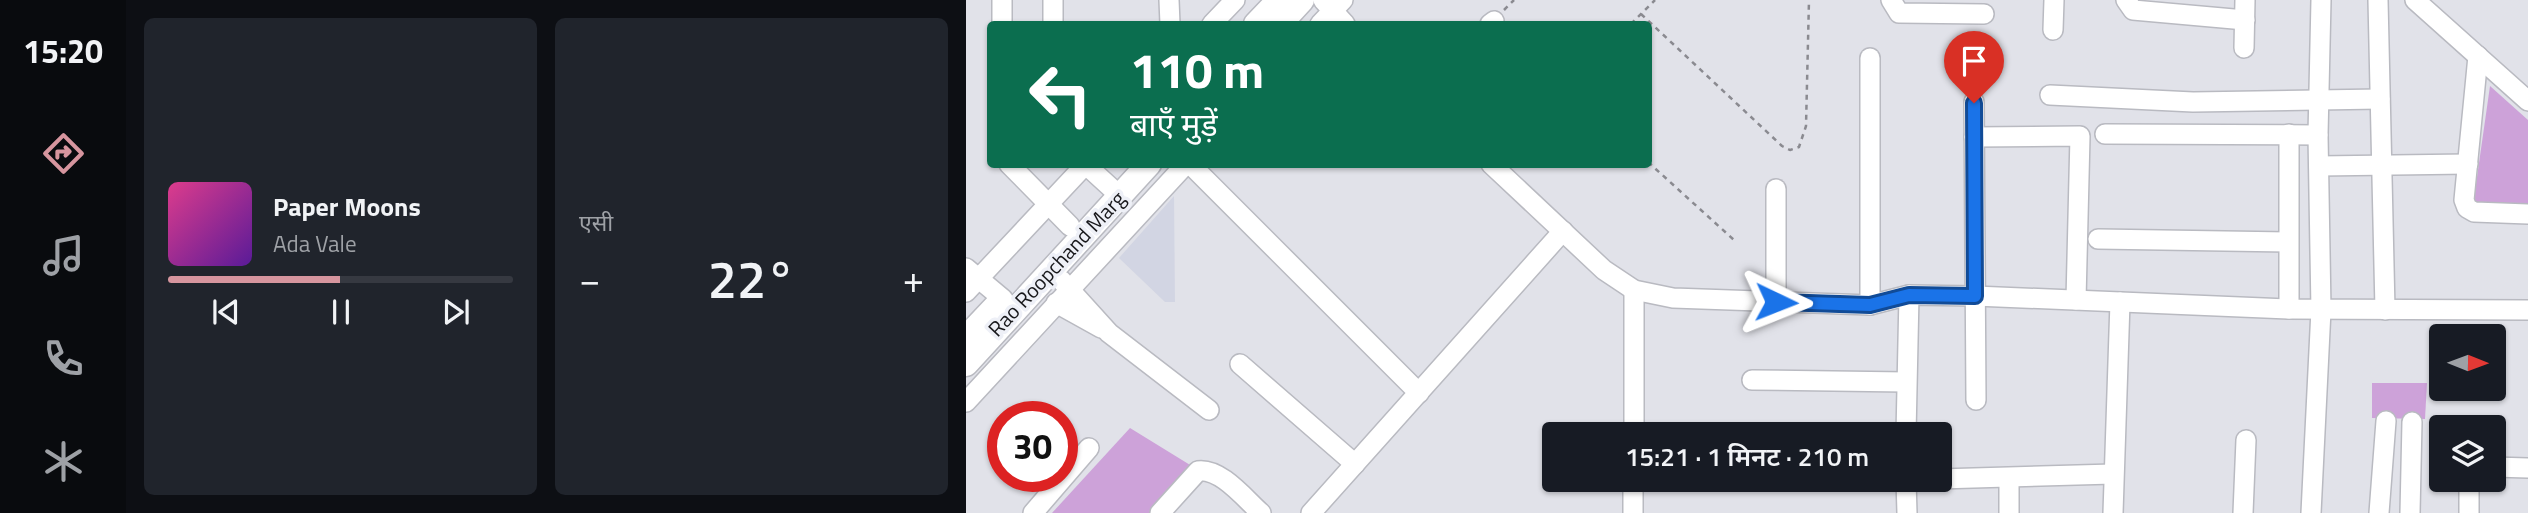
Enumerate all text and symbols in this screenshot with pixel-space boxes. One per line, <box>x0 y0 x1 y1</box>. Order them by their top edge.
text: 15:20 <box>23 27 103 75</box>
pin <box>1944 31 2004 103</box>
text: 110 m <box>1130 32 1264 107</box>
icon: arrive <box>1955 42 1993 80</box>
icon: left <box>1015 49 1106 140</box>
text: बाएँ मुड़ें <box>1130 100 1218 148</box>
icon: directions <box>39 129 88 178</box>
street label: Rao Roopchand Marg <box>980 183 1133 343</box>
text: Paper Moons <box>273 187 421 226</box>
text: एसी <box>579 205 613 240</box>
text: Ada Vale <box>273 226 357 261</box>
icon: music <box>39 231 88 280</box>
text: 22° <box>708 239 795 318</box>
text: − <box>579 250 600 308</box>
text: + <box>903 250 924 308</box>
position arrow <box>1739 265 1813 339</box>
icon: previous <box>207 293 245 331</box>
icon: pause <box>322 293 360 331</box>
icon: next <box>437 293 475 331</box>
north arrow <box>2429 324 2506 401</box>
map controls <box>2429 324 2506 492</box>
icon: phone <box>39 334 88 383</box>
speed limit sign: 30 <box>987 401 1078 492</box>
button: layers <box>2429 415 2506 492</box>
icon: climate <box>39 437 88 486</box>
text: 15:21 · 1 मिनट · 210 m <box>1625 437 1869 476</box>

